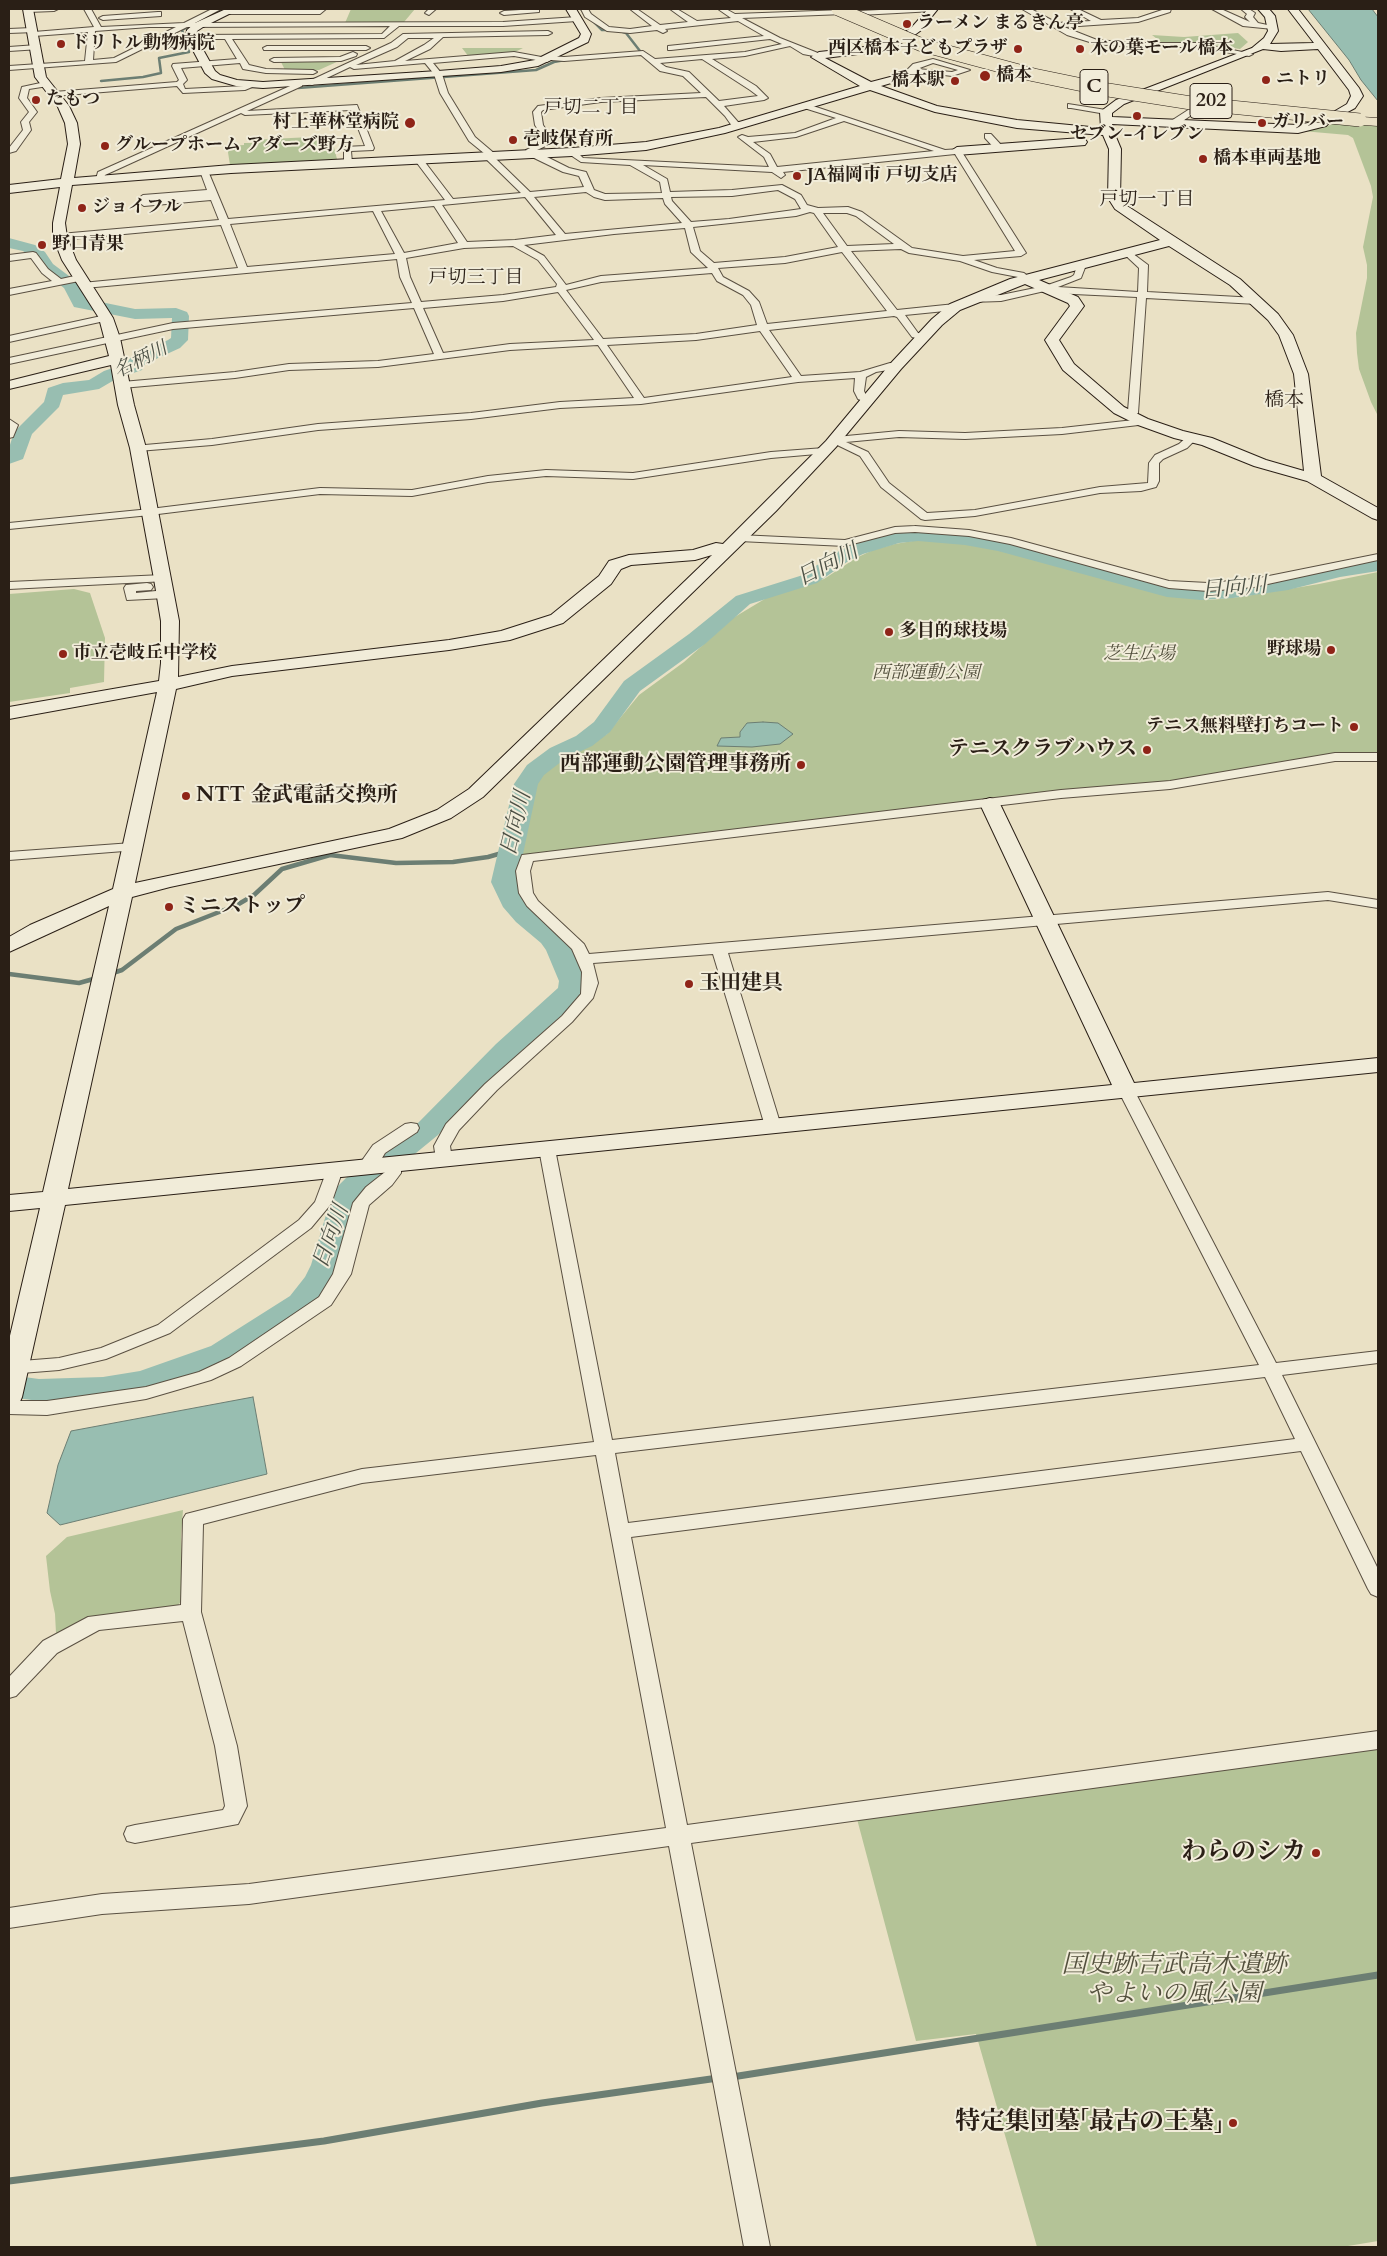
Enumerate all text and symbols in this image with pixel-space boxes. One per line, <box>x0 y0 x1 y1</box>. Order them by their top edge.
place label: ラーメン まるきん亭 <box>917 13 1084 35</box>
marker: ラーメン まるきん亭 <box>901 18 913 30</box>
place label: ドリトル動物病院 <box>71 33 215 55</box>
marker: ドリトル動物病院 <box>55 38 67 50</box>
place label: 西区橋本子どもプラザ <box>828 38 1008 60</box>
place label: 木の葉モール橋本 <box>1090 38 1233 60</box>
marker: 西区橋本子どもプラザ <box>1012 43 1024 55</box>
marker: 木の葉モール橋本 <box>1074 43 1086 55</box>
place label: 橋本 <box>996 65 1032 87</box>
marker: 橋本 <box>978 69 992 83</box>
place label: ニトリ <box>1276 69 1330 91</box>
place label: 橋本駅 <box>891 70 945 92</box>
road number: C <box>1080 70 1108 104</box>
marker: ニトリ <box>1260 74 1272 86</box>
marker: 橋本駅 <box>949 75 961 87</box>
road number: 202 <box>1190 84 1232 118</box>
place label: たもつ <box>46 89 100 111</box>
marker: たもつ <box>30 94 42 106</box>
district label: 戸切二丁目 <box>544 98 638 120</box>
marker: セブン-イレブン <box>1131 110 1143 122</box>
place label: 村上華林堂病院 <box>273 112 399 134</box>
place label: ガリバー <box>1272 112 1344 134</box>
marker: 村上華林堂病院 <box>403 116 417 130</box>
marker: ガリバー <box>1256 117 1268 129</box>
place label: セブン-イレブン <box>1070 124 1204 146</box>
place label: 壱岐保育所 <box>523 129 613 151</box>
marker: 壱岐保育所 <box>507 134 519 146</box>
place label: グループホーム アダーズ野方 <box>115 135 354 157</box>
marker: グループホーム アダーズ野方 <box>99 140 111 152</box>
place label: 橋本車両基地 <box>1213 148 1321 170</box>
marker: 橋本車両基地 <box>1197 153 1209 165</box>
place label: JA福岡市 戸切支店 <box>807 165 958 187</box>
marker: JA福岡市 戸切支店 <box>791 170 803 182</box>
district label: 戸切一丁目 <box>1100 190 1194 212</box>
place label: ジョイフル <box>92 197 182 219</box>
marker: ジョイフル <box>76 202 88 214</box>
place label: 野口青果 <box>52 234 124 256</box>
marker: 野口青果 <box>36 239 48 251</box>
district label: 戸切三丁目 <box>429 268 523 290</box>
water label: 名柄川 <box>110 338 172 384</box>
district label: 橋本 <box>1264 389 1304 413</box>
water label: 日向川 <box>793 539 863 593</box>
water label: 日向川 <box>1200 573 1268 605</box>
place label: 多目的球技場 <box>899 621 1007 643</box>
marker: 多目的球技場 <box>883 626 895 638</box>
place label: 野球場 <box>1267 639 1321 661</box>
place label: 市立壱岐丘中学校 <box>73 643 217 665</box>
park label: 芝生広場 <box>1103 644 1175 666</box>
marker: 野球場 <box>1325 644 1337 656</box>
marker: 市立壱岐丘中学校 <box>57 648 69 660</box>
park label: 西部運動公園 <box>872 663 980 685</box>
place label: テニス無料壁打ちコート <box>1146 716 1344 738</box>
marker: テニス無料壁打ちコート <box>1348 721 1360 733</box>
place label: テニスクラブハウス <box>948 737 1137 763</box>
marker: テニスクラブハウス <box>1141 744 1153 756</box>
place label: 西部運動公園管理事務所 <box>560 752 791 778</box>
marker: 西部運動公園管理事務所 <box>795 759 807 771</box>
place label: NTT 金武電話交換所 <box>196 783 398 809</box>
water label: 日向川 <box>496 789 538 859</box>
marker: NTT 金武電話交換所 <box>180 790 192 802</box>
place label: ミニストップ <box>179 894 305 920</box>
marker: ミニストップ <box>163 901 175 913</box>
place label: 玉田建具 <box>699 971 783 997</box>
marker: 玉田建具 <box>683 978 695 990</box>
water label: 日向川 <box>308 1201 356 1273</box>
place label: わらのシカ <box>1181 1838 1306 1868</box>
marker: わらのシカ <box>1310 1847 1322 1859</box>
park label: 国史跡吉武高木遺跡 やよいの風公園 <box>1062 1951 1286 2010</box>
place label: 特定集団墓「最古の王墓」 <box>955 2108 1223 2138</box>
marker: 特定集団墓「最古の王墓」 <box>1227 2117 1239 2129</box>

